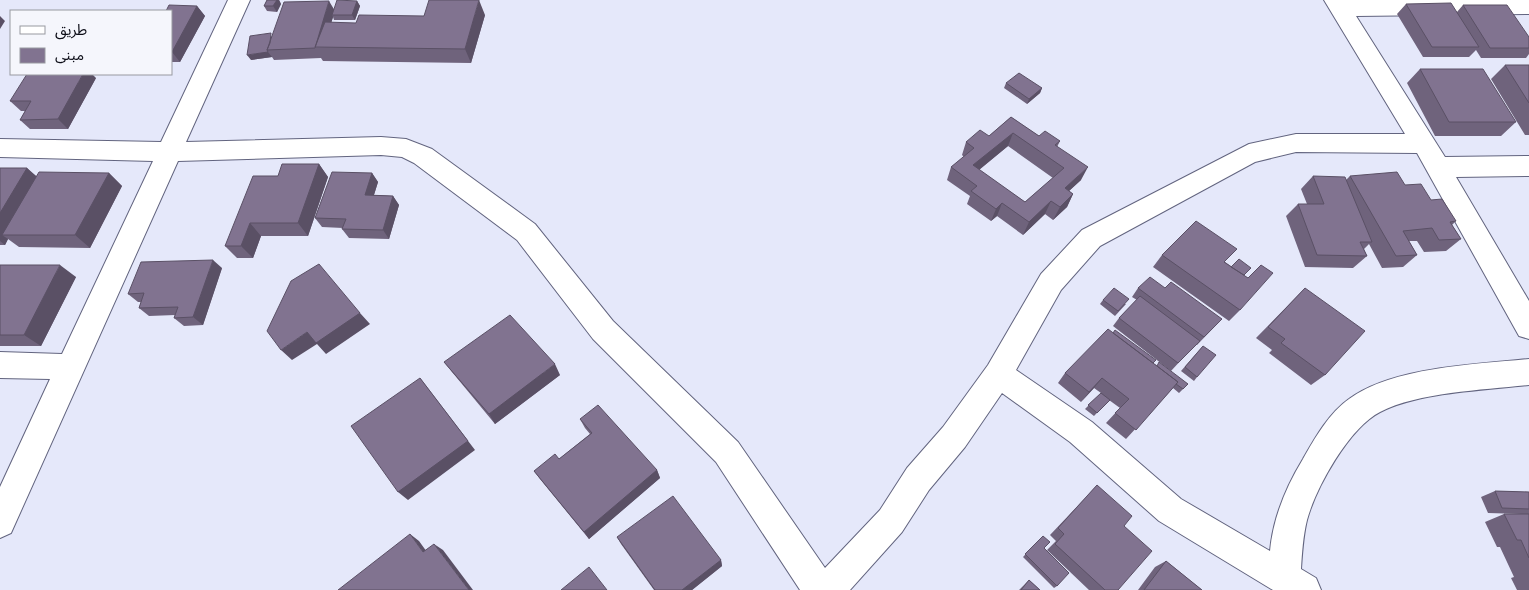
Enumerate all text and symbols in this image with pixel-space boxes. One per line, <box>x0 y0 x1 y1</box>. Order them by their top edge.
legend <box>10 10 172 75</box>
text: طريق <box>55 19 87 40</box>
text: مبنى <box>55 44 84 64</box>

